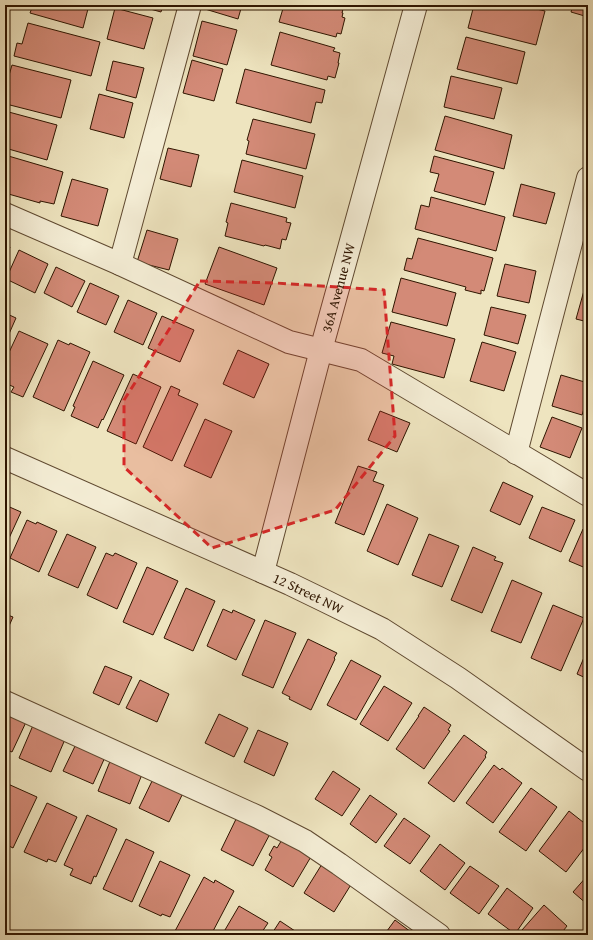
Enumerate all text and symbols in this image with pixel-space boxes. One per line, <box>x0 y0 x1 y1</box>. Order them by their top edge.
street label: 36A Avenue NW <box>316 241 360 335</box>
street label: 12 Street NW <box>270 568 347 619</box>

